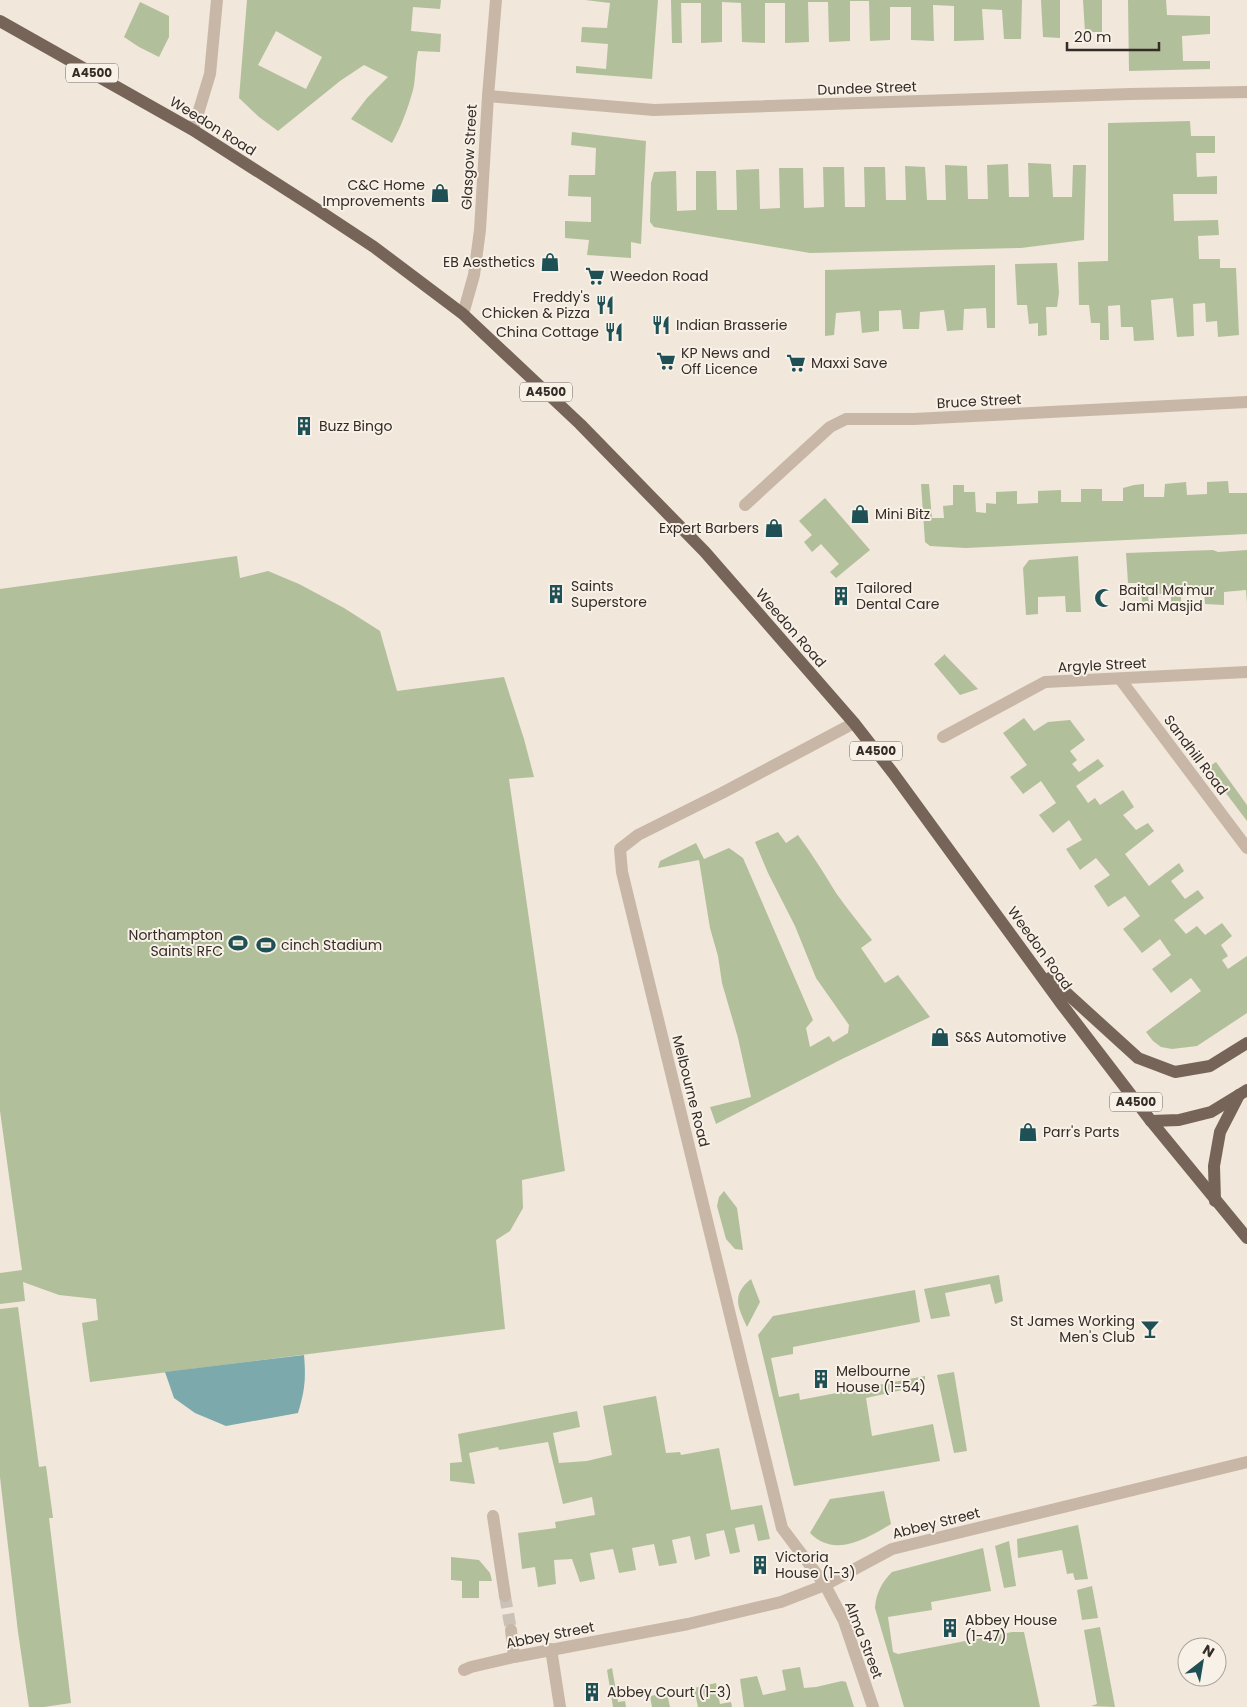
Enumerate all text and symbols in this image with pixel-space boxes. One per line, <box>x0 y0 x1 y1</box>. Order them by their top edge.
scale bar <box>1067 20 1160 52</box>
text: 20 m <box>1074 26 1112 47</box>
road number: A4500 <box>66 64 118 82</box>
street label: Dundee Street <box>817 76 917 100</box>
street label: Weedon Road <box>166 91 260 161</box>
street label: Glasgow Street <box>456 104 482 210</box>
place label: C&C Home Improvements <box>322 175 425 211</box>
shop icon: C&C Home Improvements <box>429 182 451 204</box>
shop icon: EB Aesthetics <box>539 251 561 273</box>
place label: EB Aesthetics <box>443 252 535 272</box>
supermarket icon: Weedon Road <box>584 265 606 287</box>
place label: Weedon Road <box>610 266 709 286</box>
place label: Freddy's Chicken & Pizza <box>482 287 590 323</box>
restaurant icon: Freddy's Chicken & Pizza <box>594 294 616 316</box>
restaurant icon: Indian Brasserie <box>650 314 672 336</box>
place label: Indian Brasserie <box>676 315 788 335</box>
restaurant icon: China Cottage <box>603 321 625 343</box>
place label: China Cottage <box>496 322 599 342</box>
place label: KP News and Off Licence <box>681 343 770 379</box>
supermarket icon: KP News and Off Licence <box>655 350 677 372</box>
supermarket icon: Maxxi Save <box>785 352 807 374</box>
place label: Maxxi Save <box>811 353 888 373</box>
road number: A4500 <box>520 382 572 402</box>
street label: Bruce Street <box>936 389 1022 413</box>
building icon: Buzz Bingo <box>293 415 315 437</box>
place label: Buzz Bingo <box>319 416 392 436</box>
shop icon: Mini Bitz <box>849 503 871 525</box>
place label: Mini Bitz <box>875 504 930 524</box>
shop icon: Expert Barbers <box>763 517 785 539</box>
place label: Expert Barbers <box>659 518 759 538</box>
place label: Saints Superstore <box>571 576 647 612</box>
place label: Tailored Dental Care <box>856 578 940 614</box>
place label: Baital Ma'mur Jami Masjid <box>1119 580 1215 616</box>
building icon: Saints Superstore <box>545 583 567 605</box>
street label: Weedon Road <box>751 584 831 672</box>
building icon: Tailored Dental Care <box>830 585 852 607</box>
mosque icon: Baital Ma'mur Jami Masjid <box>1093 587 1115 609</box>
street label: Argyle Street <box>1057 653 1147 677</box>
street label: Sandhill Road <box>1159 711 1233 799</box>
road number: A4500 <box>850 741 902 760</box>
street label: Weedon Road <box>1003 902 1077 994</box>
place label: Northampton Saints RFC <box>129 925 223 961</box>
sports icon: Northampton Saints RFC <box>227 932 249 954</box>
sports icon: cinch Stadium <box>255 934 277 956</box>
place label: cinch Stadium <box>281 935 382 955</box>
shop icon: S&S Automotive <box>929 1026 951 1048</box>
place label: S&S Automotive <box>955 1027 1067 1047</box>
street label: Melbourne Road <box>667 1033 715 1149</box>
road number: A4500 <box>1110 1092 1162 1112</box>
shop icon: Parr's Parts <box>1017 1121 1039 1143</box>
place label: Parr's Parts <box>1043 1122 1119 1142</box>
place label: St James Working Men's Club <box>1010 1311 1135 1347</box>
bar icon: St James Working Men's Club <box>1139 1318 1161 1340</box>
place label: Melbourne House (1-54) <box>836 1361 926 1397</box>
building icon: Melbourne House (1-54) <box>810 1368 832 1390</box>
street label: Abbey Street <box>890 1502 982 1544</box>
place label: Victoria House (1-3) <box>775 1547 856 1583</box>
building icon: Victoria House (1-3) <box>749 1554 771 1576</box>
street label: Alma Street <box>840 1598 888 1682</box>
place label: Abbey House (1-47) <box>965 1610 1058 1646</box>
street label: Abbey Street <box>504 1617 596 1653</box>
building icon: Abbey House (1-47) <box>939 1617 961 1639</box>
north arrow <box>1177 1637 1227 1687</box>
text: N <box>1199 1640 1218 1662</box>
building icon: Abbey Court (1-3) <box>581 1681 603 1703</box>
place label: Abbey Court (1-3) <box>607 1682 732 1702</box>

